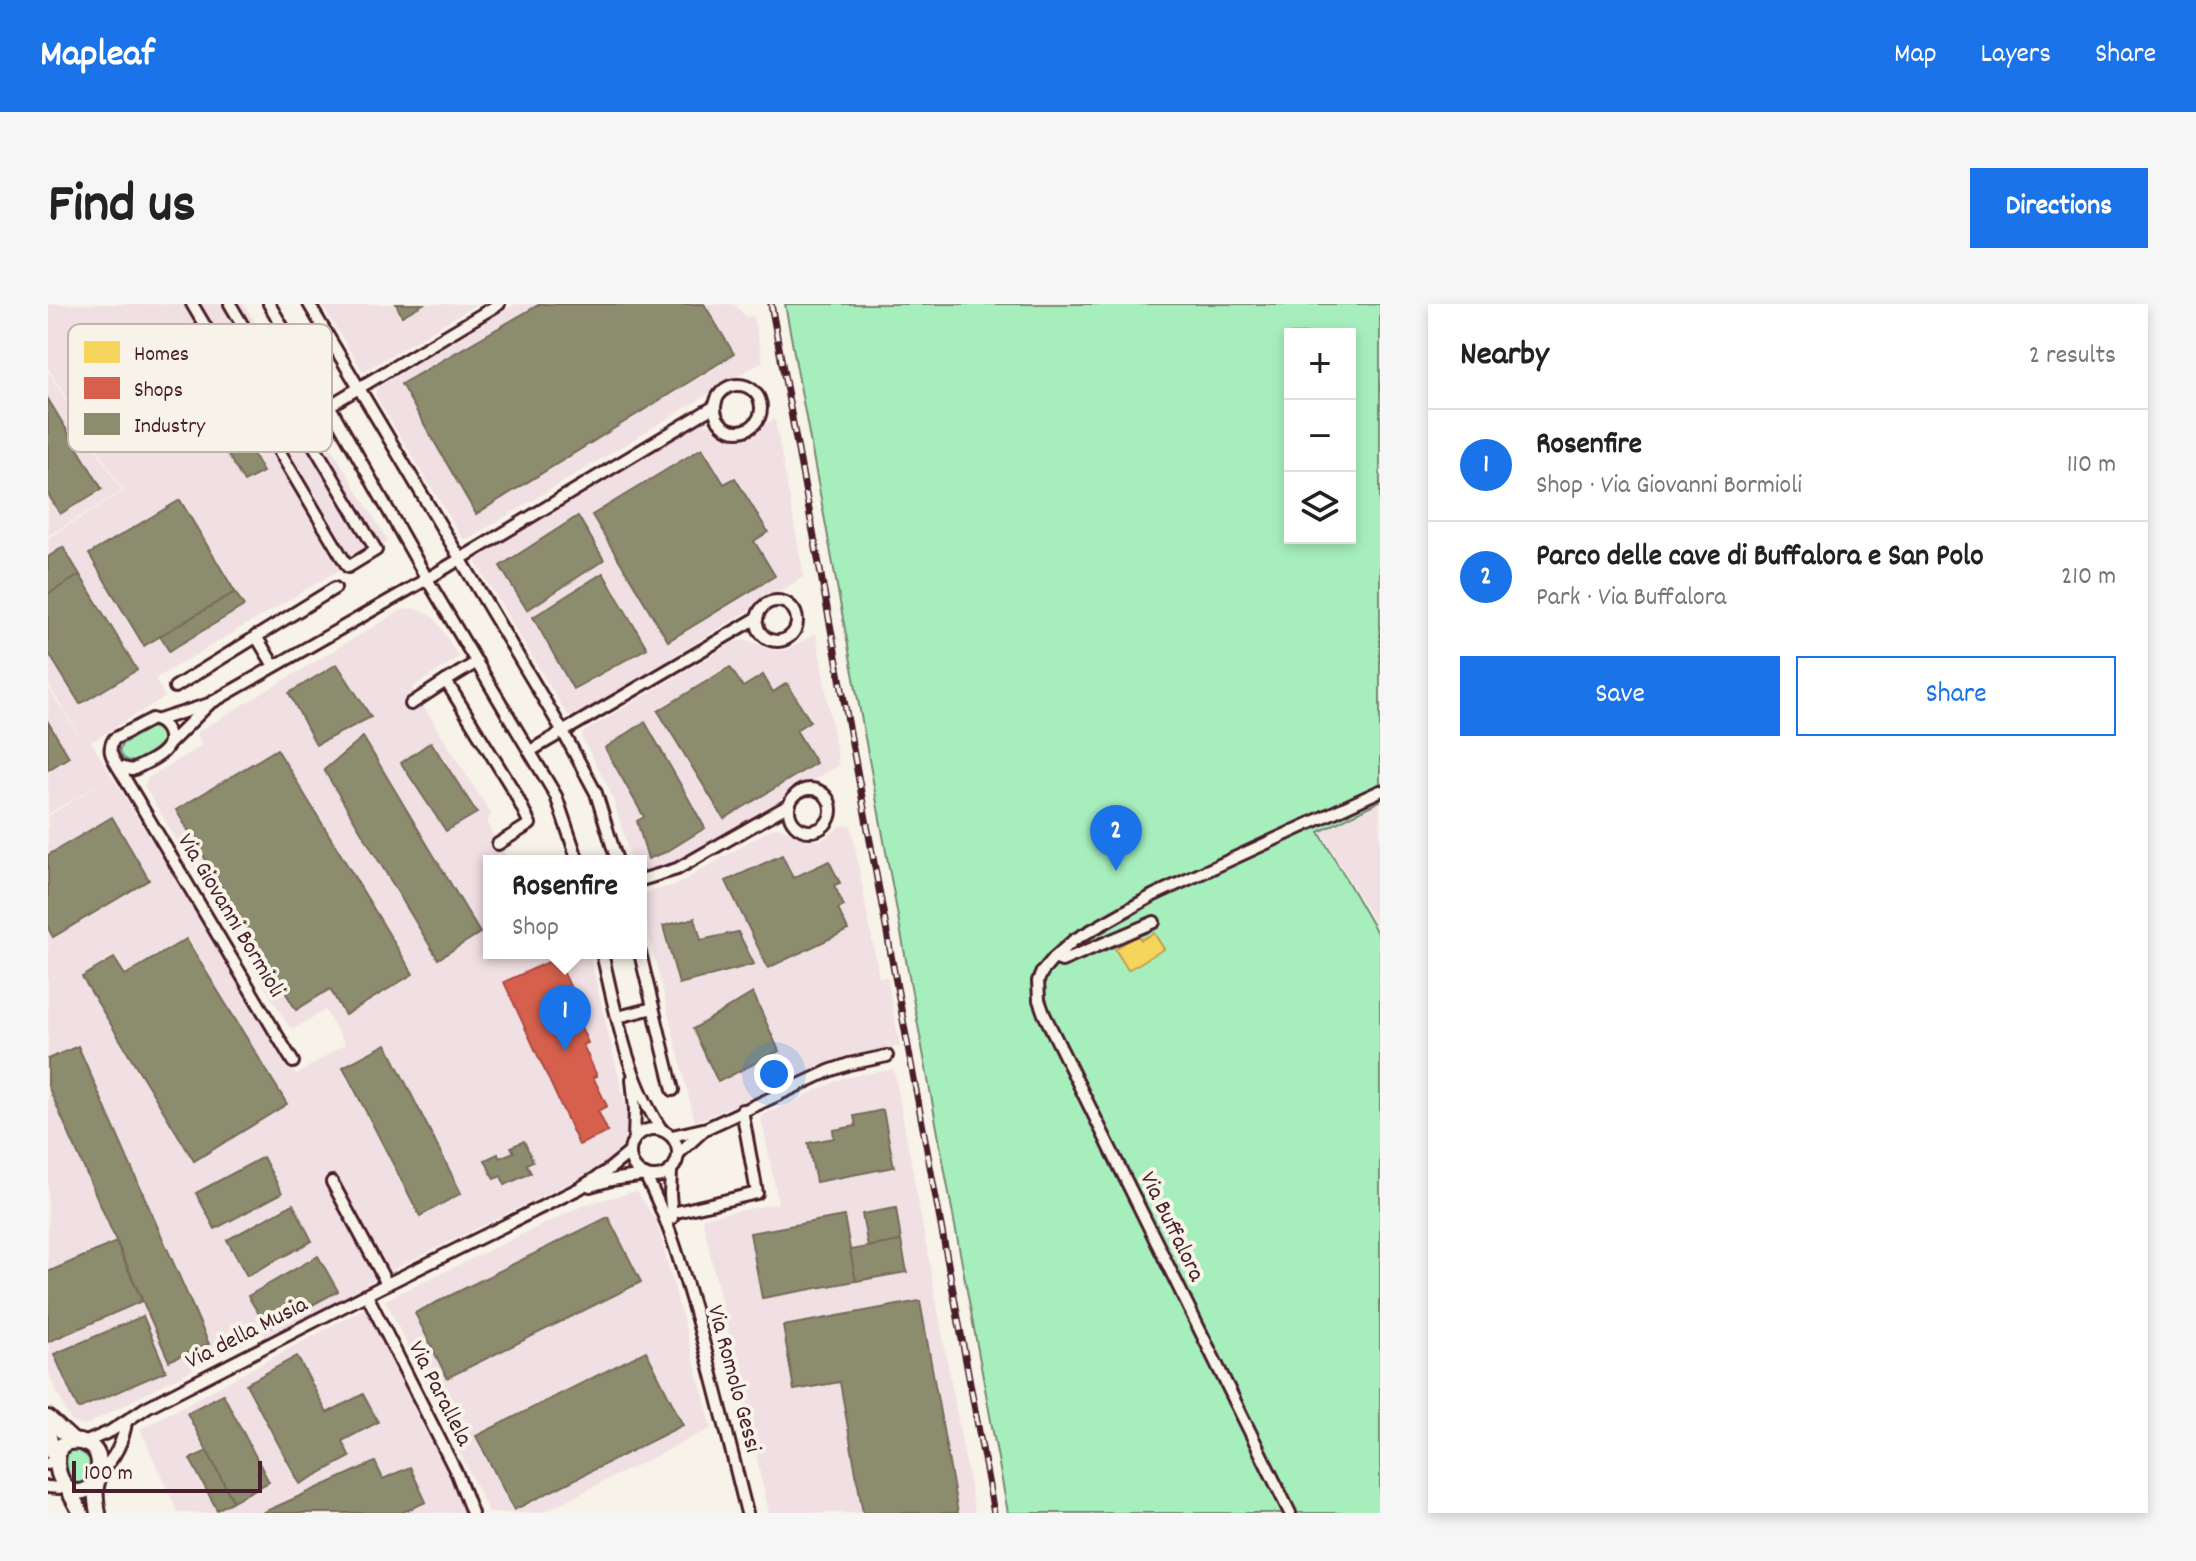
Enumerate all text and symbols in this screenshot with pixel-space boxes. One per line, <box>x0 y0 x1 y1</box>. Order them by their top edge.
text: Mapleaf <box>40 29 155 84</box>
text: Map <box>1894 36 1937 76</box>
text: Layers <box>1981 36 2051 76</box>
text: Share <box>2095 36 2156 76</box>
text: Find us <box>48 168 196 248</box>
button: Directions <box>1970 168 2148 248</box>
legend <box>68 324 332 452</box>
map controls <box>1284 328 1356 544</box>
button: + <box>1284 328 1356 400</box>
text: Nearby <box>1460 332 1549 381</box>
text: 2 results <box>2029 338 2116 375</box>
text: Homes <box>134 340 189 371</box>
text: Shops <box>134 376 183 407</box>
button: − <box>1284 400 1356 472</box>
text: Industry <box>134 412 206 443</box>
text: Rosenfire <box>1536 425 1642 468</box>
text: 1 <box>1483 447 1489 484</box>
text: 110 m <box>2067 447 2116 484</box>
text: Shop · Via Giovanni Bormioli <box>1536 468 1802 505</box>
button: layers <box>1284 472 1356 544</box>
text: Parco delle cave di Buffalora e San Polo <box>1536 537 1984 580</box>
text: 2 <box>1480 559 1492 596</box>
text: 210 m <box>2061 559 2116 596</box>
text: Park · Via Buffalora <box>1536 580 1727 617</box>
button: Save <box>1460 656 1780 736</box>
button: Share <box>1796 656 2116 736</box>
pin: 2 <box>1090 805 1142 871</box>
street label: Via Giovanni Bormioli <box>168 828 292 1004</box>
popup <box>483 855 647 959</box>
text: Rosenfire <box>512 867 618 910</box>
text: Shop <box>512 910 559 947</box>
pin: 1 <box>539 985 591 1051</box>
your location <box>754 1054 794 1094</box>
street label: Via Buffalora <box>1130 1166 1213 1288</box>
street label: Via della Musia <box>180 1288 315 1379</box>
street label: Via Romolo Gessi <box>697 1301 769 1457</box>
street label: Via Parallela <box>398 1336 480 1453</box>
scale bar <box>72 1457 262 1493</box>
text: 100 m <box>84 1459 133 1490</box>

